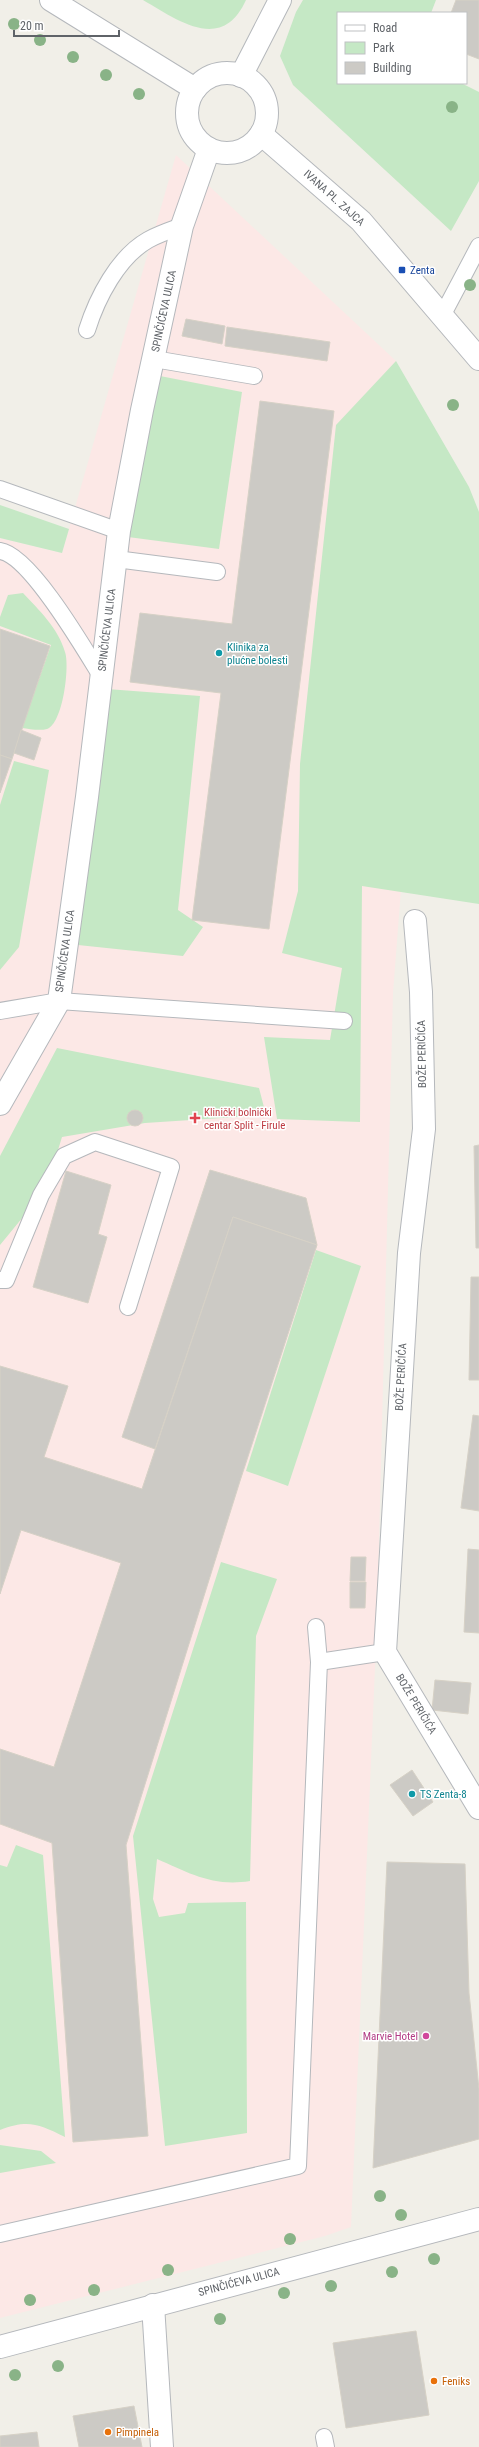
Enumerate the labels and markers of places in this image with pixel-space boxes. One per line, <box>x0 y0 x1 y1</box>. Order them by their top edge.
place label: Zenta <box>410 264 435 277</box>
marker: Zenta <box>397 265 407 275</box>
place label: Klinika za plućne bolesti <box>227 641 288 667</box>
marker: Klinika za plućne bolesti <box>214 648 224 658</box>
place label: Klinički bolnički centar Split - Firule <box>204 1106 285 1132</box>
marker: Klinički bolnički centar Split - Firule <box>189 1112 201 1124</box>
place label: TS Zenta-8 <box>420 1788 467 1801</box>
marker: TS Zenta-8 <box>407 1789 417 1799</box>
place label: Marvie Hotel <box>363 2030 418 2043</box>
marker: Marvie Hotel <box>421 2031 431 2041</box>
place label: Feniks <box>442 2375 470 2388</box>
marker: Feniks <box>429 2376 439 2386</box>
place label: Pimpinela <box>116 2426 159 2439</box>
marker: Pimpinela <box>103 2427 113 2437</box>

